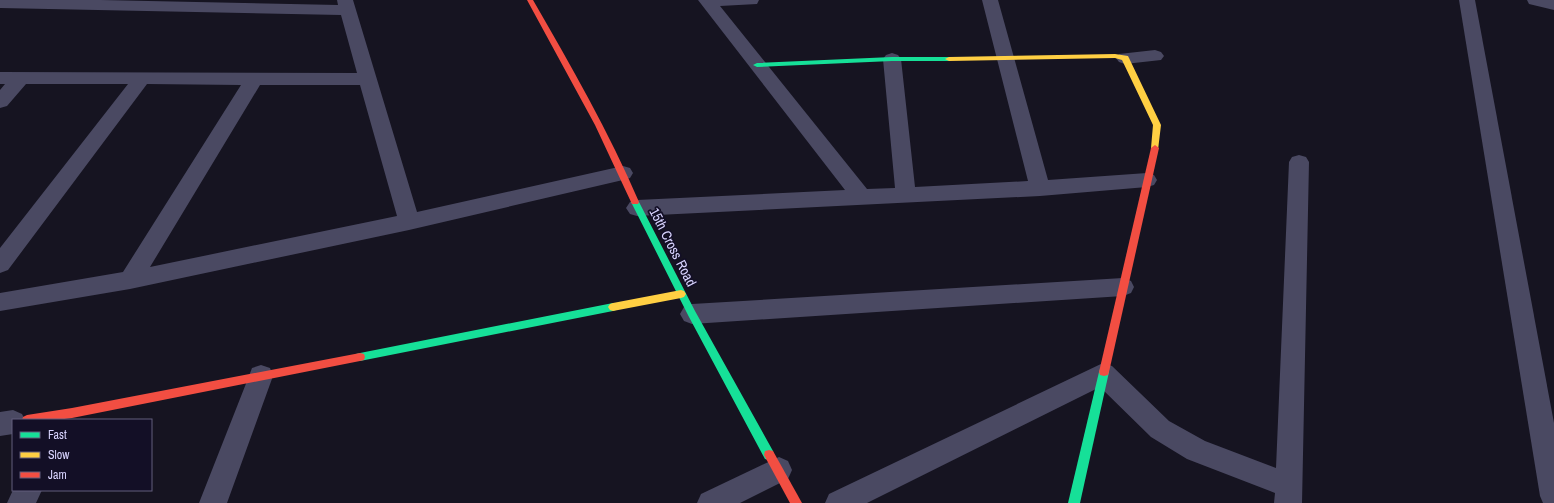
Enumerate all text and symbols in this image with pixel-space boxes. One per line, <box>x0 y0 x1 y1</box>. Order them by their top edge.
street label: 15th Cross Road <box>645 205 701 289</box>
legend <box>12 419 152 491</box>
text: Fast <box>48 427 67 443</box>
text: Slow <box>48 447 70 463</box>
text: Jam <box>48 467 67 483</box>

